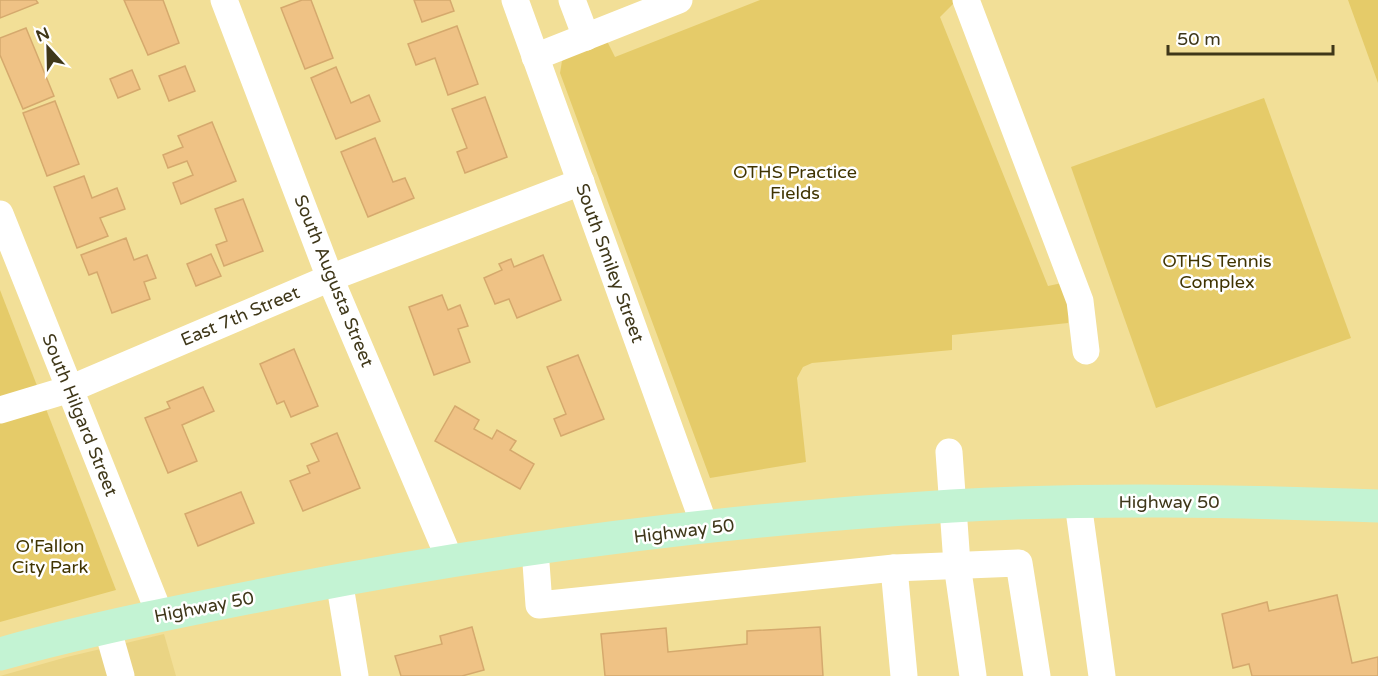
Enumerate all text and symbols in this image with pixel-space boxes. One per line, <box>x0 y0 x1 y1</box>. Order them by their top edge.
north arrow <box>18 18 78 78</box>
scale bar <box>1168 18 1333 56</box>
text: N <box>33 23 52 47</box>
text: 50 m <box>1177 28 1221 50</box>
park label: OTHS Practice Fields <box>733 161 857 204</box>
street label: South Smiley Street <box>571 180 649 346</box>
street label: South Augusta Street <box>289 192 379 370</box>
park label: OTHS Tennis Complex <box>1162 250 1272 293</box>
street label: East 7th Street <box>177 281 303 351</box>
street label: South Hilgard Street <box>37 330 123 500</box>
street label: Highway 50 <box>1118 491 1220 513</box>
street label: Highway 50 <box>632 514 736 548</box>
park label: O'Fallon City Park <box>12 535 88 578</box>
street label: Highway 50 <box>152 587 256 627</box>

